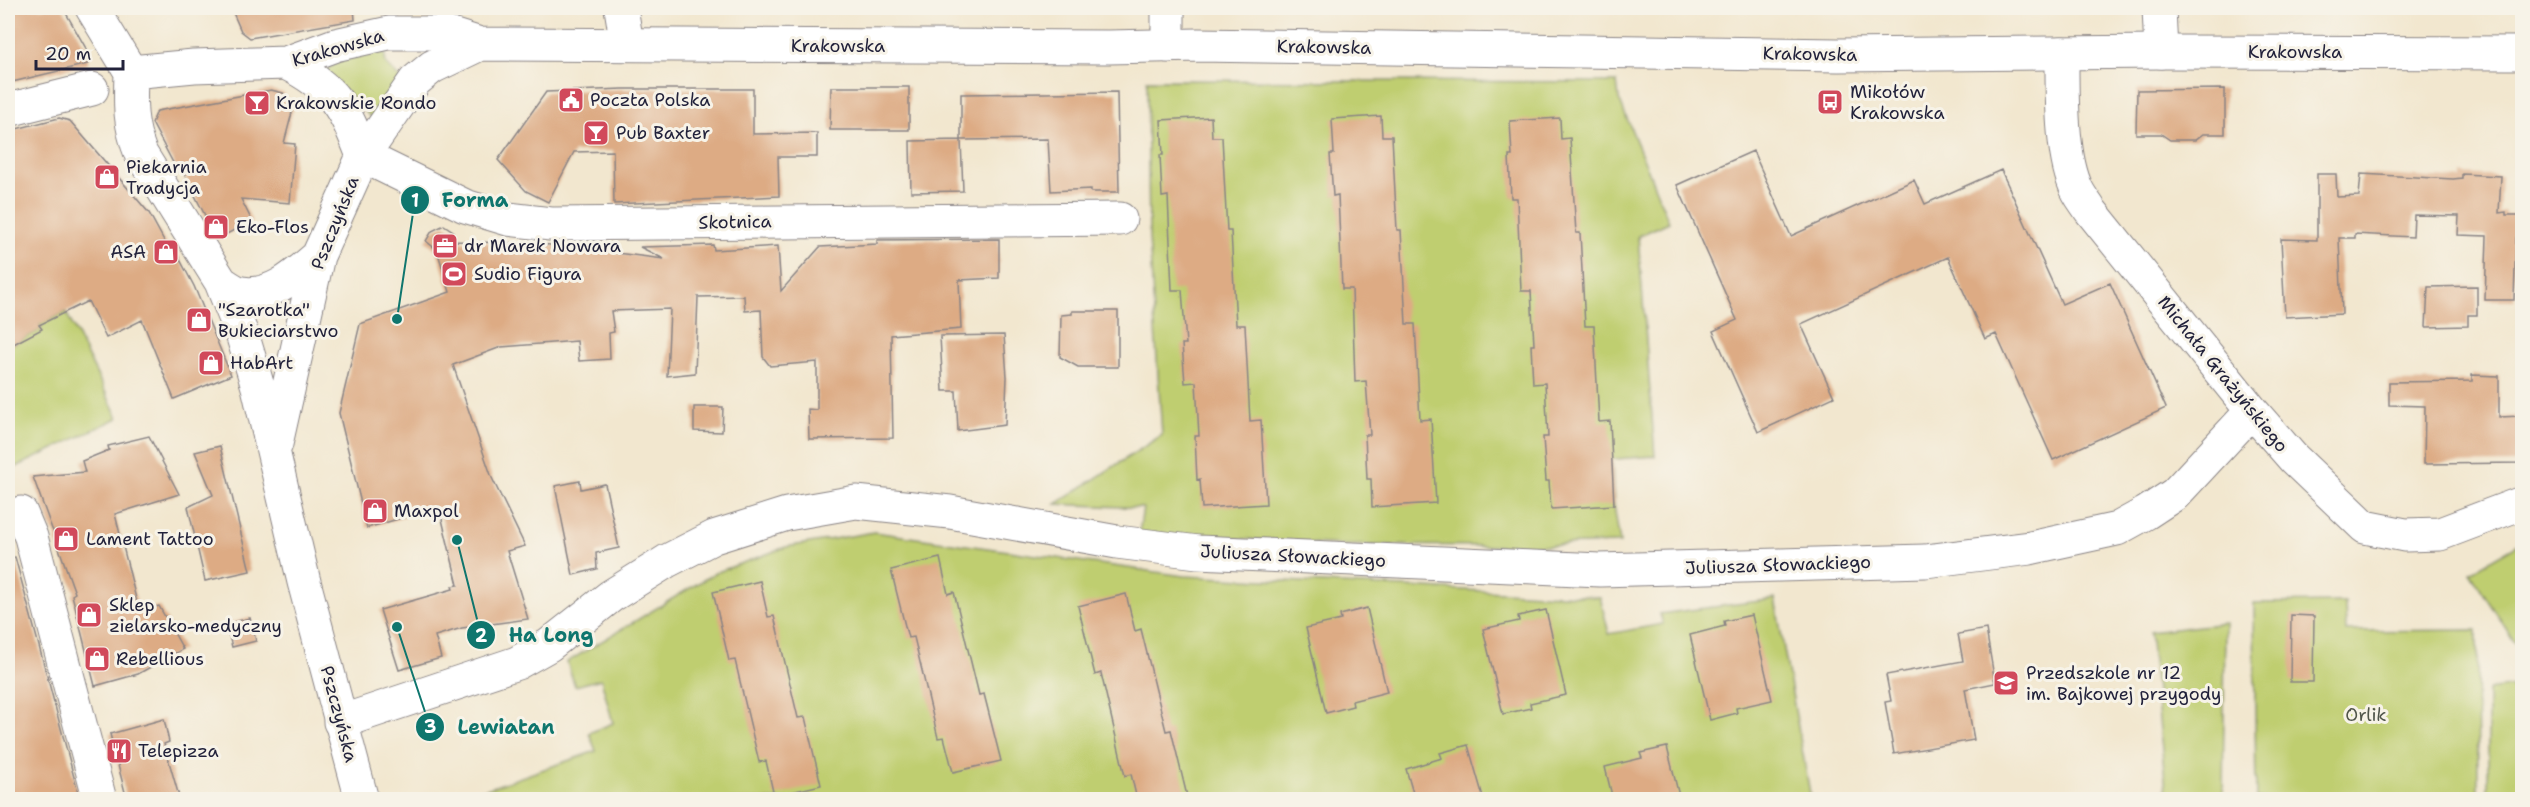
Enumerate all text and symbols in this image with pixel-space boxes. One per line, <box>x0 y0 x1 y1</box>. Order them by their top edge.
street label: Krakowska <box>289 23 387 73</box>
scale bar <box>36 33 123 71</box>
street label: Krakowska <box>791 34 885 58</box>
street label: Krakowska <box>1277 34 1371 60</box>
street label: Krakowska <box>2248 40 2342 64</box>
street label: Krakowska <box>1763 41 1857 67</box>
text: 20 m <box>45 42 91 66</box>
place label: Mikołów Krakowska <box>1850 80 1945 125</box>
public building icon: Poczta Polska <box>556 85 586 115</box>
bus stop icon: Mikołów Krakowska <box>1815 87 1845 117</box>
bar icon: Krakowskie Rondo <box>242 88 272 118</box>
place label: Poczta Polska <box>590 88 710 112</box>
place label: Krakowskie Rondo <box>276 91 436 115</box>
bar icon: Pub Baxter <box>581 118 611 148</box>
place label: Pub Baxter <box>616 121 710 145</box>
place label: Piekarnia Tradycja <box>126 155 207 200</box>
shop icon: Piekarnia Tradycja <box>92 162 122 192</box>
street label: Pszczyńska <box>305 173 365 273</box>
callout: Forma <box>400 181 521 219</box>
text: Forma <box>442 187 509 213</box>
text: 1 <box>411 189 419 213</box>
street label: Skotnica <box>698 209 772 235</box>
shop icon: Eko-Flos <box>201 212 231 242</box>
place label: Eko-Flos <box>236 215 309 239</box>
office icon: dr Marek Nowara <box>430 231 460 261</box>
place label: dr Marek Nowara <box>464 234 621 258</box>
shop icon: ASA <box>151 237 181 267</box>
place label: ASA <box>110 240 146 264</box>
sports icon: Sudio Figura <box>439 259 469 289</box>
place label: Sudio Figura <box>474 262 582 286</box>
street label: Michała Grażyńskiego <box>2152 291 2294 457</box>
place label: "Szarotka" Bukieciarstwo <box>218 298 338 343</box>
shop icon: "Szarotka" Bukieciarstwo <box>184 305 214 335</box>
shop icon: HabArt <box>196 348 226 378</box>
place label: HabArt <box>230 351 294 375</box>
shop icon: Maxpol <box>360 496 390 526</box>
place label: Maxpol <box>394 499 459 523</box>
shop icon: Lament Tattoo <box>51 524 81 554</box>
place label: Lament Tattoo <box>86 527 214 551</box>
street label: Juliusza Słowackiego <box>1199 539 1387 573</box>
street label: Juliusza Słowackiego <box>1685 550 1871 580</box>
place label: Sklep zielarsko-medyczny <box>109 593 282 638</box>
shop icon: Sklep zielarsko-medyczny <box>74 600 104 630</box>
callout: Ha Long <box>466 616 605 654</box>
text: Ha Long <box>509 622 593 648</box>
text: 2 <box>475 624 488 648</box>
shop icon: Rebellious <box>82 644 112 674</box>
place label: Rebellious <box>116 647 204 671</box>
place label: Przedszkole nr 12 im. Bajkowej przygody <box>2026 661 2221 706</box>
street label: Pszczyńska <box>315 663 363 765</box>
school or university icon: Przedszkole nr 12 im. Bajkowej przygody <box>1991 668 2021 698</box>
park label: Orlik <box>2345 703 2387 727</box>
callout: Lewiatan <box>415 708 566 746</box>
text: Lewiatan <box>458 714 554 740</box>
text: 3 <box>424 715 436 739</box>
restaurant icon: Telepizza <box>104 736 134 766</box>
place label: Telepizza <box>138 739 219 763</box>

